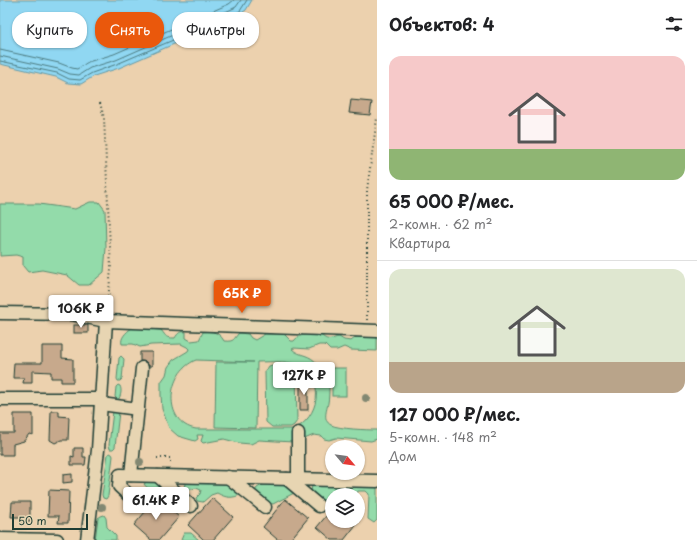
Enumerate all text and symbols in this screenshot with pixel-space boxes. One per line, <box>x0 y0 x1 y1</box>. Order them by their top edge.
text: Объектов: 4 <box>389 11 494 37</box>
chip: Купить <box>12 12 87 48</box>
chip: Снять <box>95 12 164 48</box>
chip: Фильтры <box>172 12 259 48</box>
icon: filters <box>663 13 685 35</box>
icon: home <box>501 82 573 154</box>
text: 65 000 ₽/мес. <box>389 188 514 214</box>
text: 2-комн. · 62 m² <box>389 214 493 233</box>
text: Квартира <box>389 233 450 252</box>
pin: 65K ₽ <box>214 280 270 314</box>
text: 65K ₽ <box>223 283 261 302</box>
pin: 106K ₽ <box>48 295 114 329</box>
icon: home <box>501 295 573 367</box>
text: 106K ₽ <box>57 298 105 317</box>
pin: 127K ₽ <box>271 362 337 396</box>
text: 127K ₽ <box>282 365 326 384</box>
text: 127 000 ₽/мес. <box>389 401 520 427</box>
text: 5-комн. · 148 m² <box>389 427 497 446</box>
north arrow <box>325 440 365 480</box>
map controls <box>325 440 365 528</box>
text: Дом <box>389 446 417 465</box>
pin: 61.4K ₽ <box>119 487 193 521</box>
button: layers <box>325 488 365 528</box>
text: 61.4K ₽ <box>132 490 180 509</box>
scale bar <box>12 512 88 531</box>
text: 50 m <box>18 512 47 529</box>

